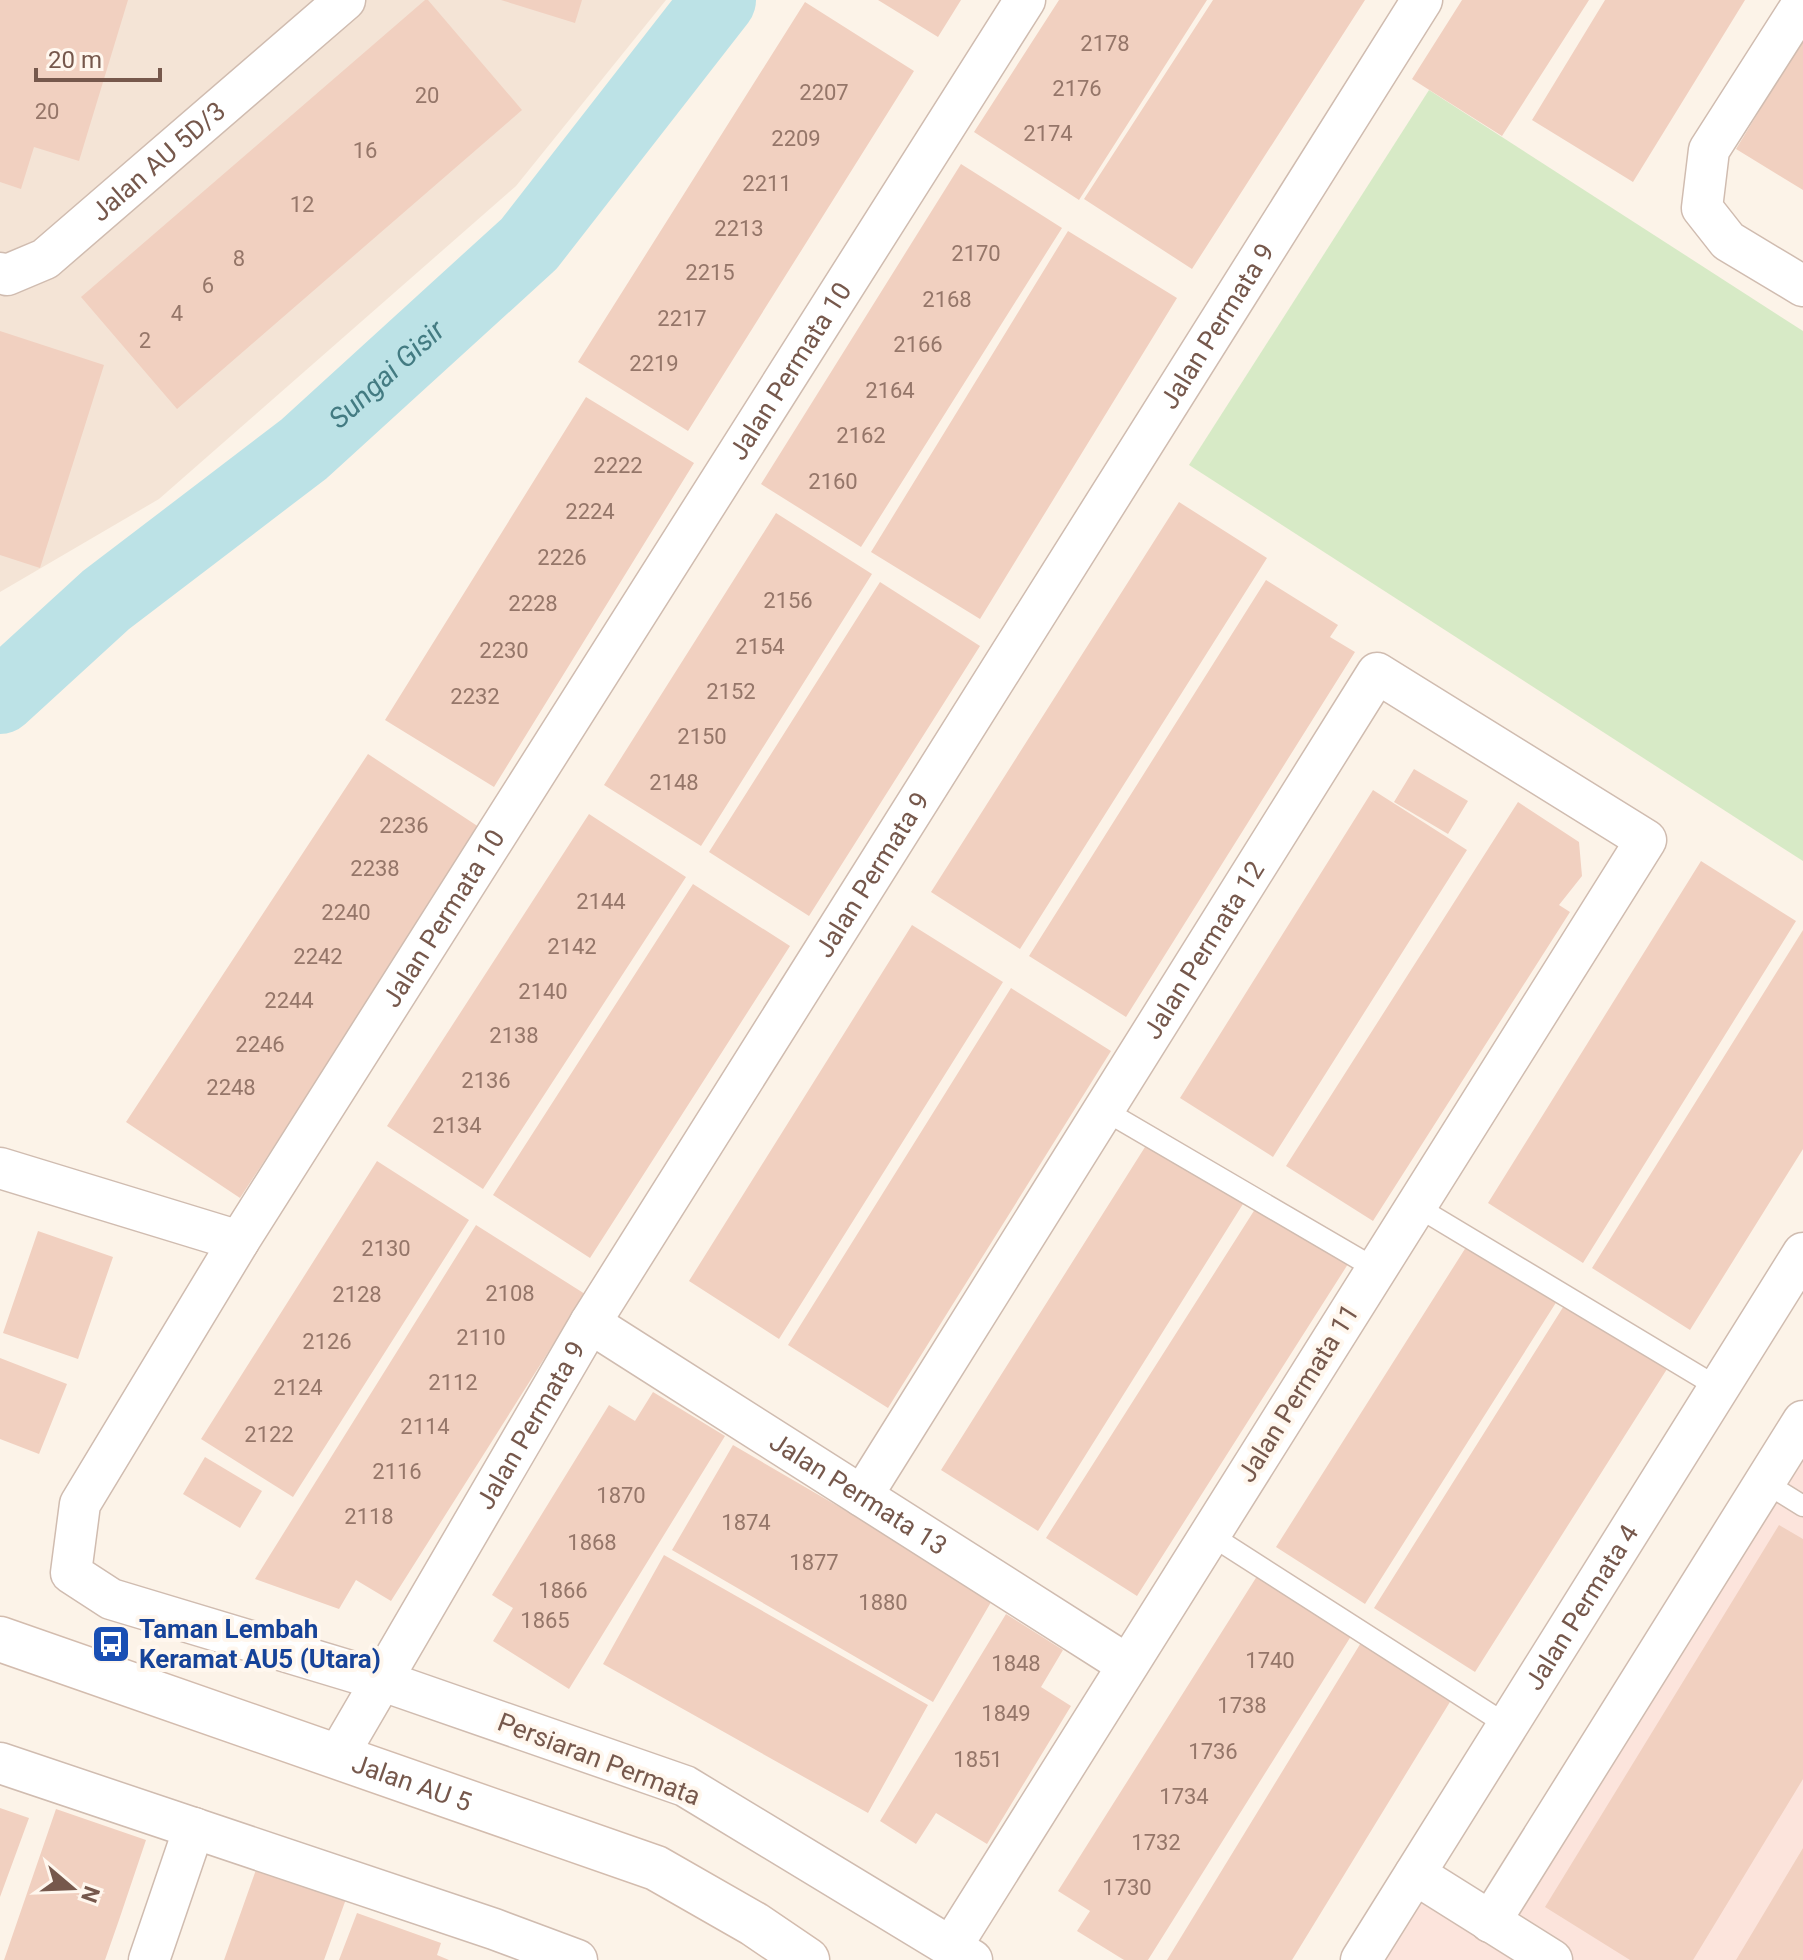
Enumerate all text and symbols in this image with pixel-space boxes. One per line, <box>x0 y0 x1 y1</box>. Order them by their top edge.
house number: 2178 <box>1080 31 1130 56</box>
scale bar <box>36 32 160 82</box>
text: 20 m <box>48 46 102 74</box>
house number: 2176 <box>1052 76 1102 101</box>
house number: 2207 <box>799 80 849 105</box>
house number: 20 <box>415 83 439 108</box>
street label: Jalan AU 5D/3 <box>85 95 231 227</box>
house number: 20 <box>35 99 59 124</box>
house number: 2174 <box>1023 121 1073 146</box>
house number: 2209 <box>771 126 821 151</box>
house number: 16 <box>353 138 377 163</box>
house number: 2211 <box>742 171 792 196</box>
house number: 12 <box>290 192 314 217</box>
house number: 2213 <box>714 216 764 241</box>
street label: Jalan Permata 9 <box>1154 238 1280 414</box>
house number: 2170 <box>951 241 1001 266</box>
house number: 8 <box>233 246 245 271</box>
house number: 2215 <box>685 260 735 285</box>
house number: 6 <box>202 273 214 298</box>
street label: Jalan Permata 10 <box>723 277 857 465</box>
house number: 2168 <box>922 287 972 312</box>
house number: 4 <box>171 301 183 326</box>
house number: 2217 <box>657 306 707 331</box>
water label: Sungai Gisir <box>322 313 452 435</box>
house number: 2 <box>139 328 151 353</box>
house number: 2166 <box>893 332 943 357</box>
house number: 2219 <box>629 351 679 376</box>
house number: 2164 <box>865 378 915 403</box>
house number: 2162 <box>836 423 886 448</box>
house number: 2222 <box>593 453 643 478</box>
house number: 2160 <box>808 469 858 494</box>
house number: 2224 <box>565 499 615 524</box>
house number: 2226 <box>537 545 587 570</box>
house number: 2156 <box>763 588 813 613</box>
house number: 2228 <box>508 591 558 616</box>
house number: 2154 <box>735 634 785 659</box>
house number: 2230 <box>479 638 529 663</box>
house number: 2152 <box>706 679 756 704</box>
house number: 2232 <box>450 684 500 709</box>
house number: 2150 <box>677 724 727 749</box>
house number: 2148 <box>649 770 699 795</box>
street label: Jalan Permata 9 <box>809 787 935 963</box>
house number: 2236 <box>379 813 429 838</box>
street label: Jalan Permata 10 <box>376 824 511 1013</box>
house number: 2238 <box>350 856 400 881</box>
street label: Jalan Permata 12 <box>1137 856 1270 1045</box>
house number: 2144 <box>576 889 626 914</box>
house number: 2240 <box>321 900 371 925</box>
house number: 2142 <box>547 934 597 959</box>
house number: 2242 <box>293 944 343 969</box>
house number: 2140 <box>518 979 568 1004</box>
house number: 2244 <box>264 988 314 1013</box>
house number: 2138 <box>489 1023 539 1048</box>
house number: 2246 <box>235 1032 285 1057</box>
house number: 2136 <box>461 1068 511 1093</box>
house number: 2248 <box>206 1075 256 1100</box>
house number: 2134 <box>432 1113 482 1138</box>
house number: 2130 <box>361 1236 411 1261</box>
house number: 2108 <box>485 1281 535 1306</box>
house number: 2128 <box>332 1282 382 1307</box>
street label: Jalan Permata 11 <box>1231 1299 1365 1487</box>
house number: 2110 <box>456 1325 506 1350</box>
house number: 2126 <box>302 1329 352 1354</box>
street label: Jalan Permata 9 <box>470 1336 591 1515</box>
house number: 2112 <box>428 1370 478 1395</box>
house number: 2124 <box>273 1375 323 1400</box>
house number: 2114 <box>400 1414 450 1439</box>
house number: 2122 <box>244 1422 294 1447</box>
street label: Jalan Permata 13 <box>764 1426 952 1561</box>
house number: 2116 <box>372 1459 422 1484</box>
house number: 1870 <box>596 1483 646 1508</box>
house number: 2118 <box>344 1504 394 1529</box>
house number: 1874 <box>721 1510 771 1535</box>
street label: Jalan Permata 4 <box>1519 1519 1645 1696</box>
house number: 1868 <box>567 1530 617 1555</box>
house number: 1877 <box>789 1550 839 1575</box>
house number: 1866 <box>538 1578 588 1603</box>
house number: 1880 <box>858 1590 908 1615</box>
house number: 1865 <box>520 1608 570 1633</box>
place label: Taman Lembah Keramat AU5 (Utara) <box>139 1614 381 1674</box>
bus stop icon: Taman Lembah Keramat AU5 (Utara) <box>90 1623 132 1665</box>
house number: 1740 <box>1245 1648 1295 1673</box>
house number: 1848 <box>991 1651 1041 1676</box>
house number: 1738 <box>1217 1693 1267 1718</box>
house number: 1849 <box>981 1701 1031 1726</box>
street label: Persiaran Permata <box>494 1707 704 1811</box>
house number: 1736 <box>1188 1739 1238 1764</box>
house number: 1851 <box>953 1747 1003 1772</box>
street label: Jalan AU 5 <box>348 1748 475 1817</box>
house number: 1734 <box>1159 1784 1209 1809</box>
house number: 1732 <box>1131 1830 1181 1855</box>
north arrow <box>32 1848 112 1928</box>
house number: 1730 <box>1102 1875 1152 1900</box>
text: N <box>76 1883 105 1906</box>

